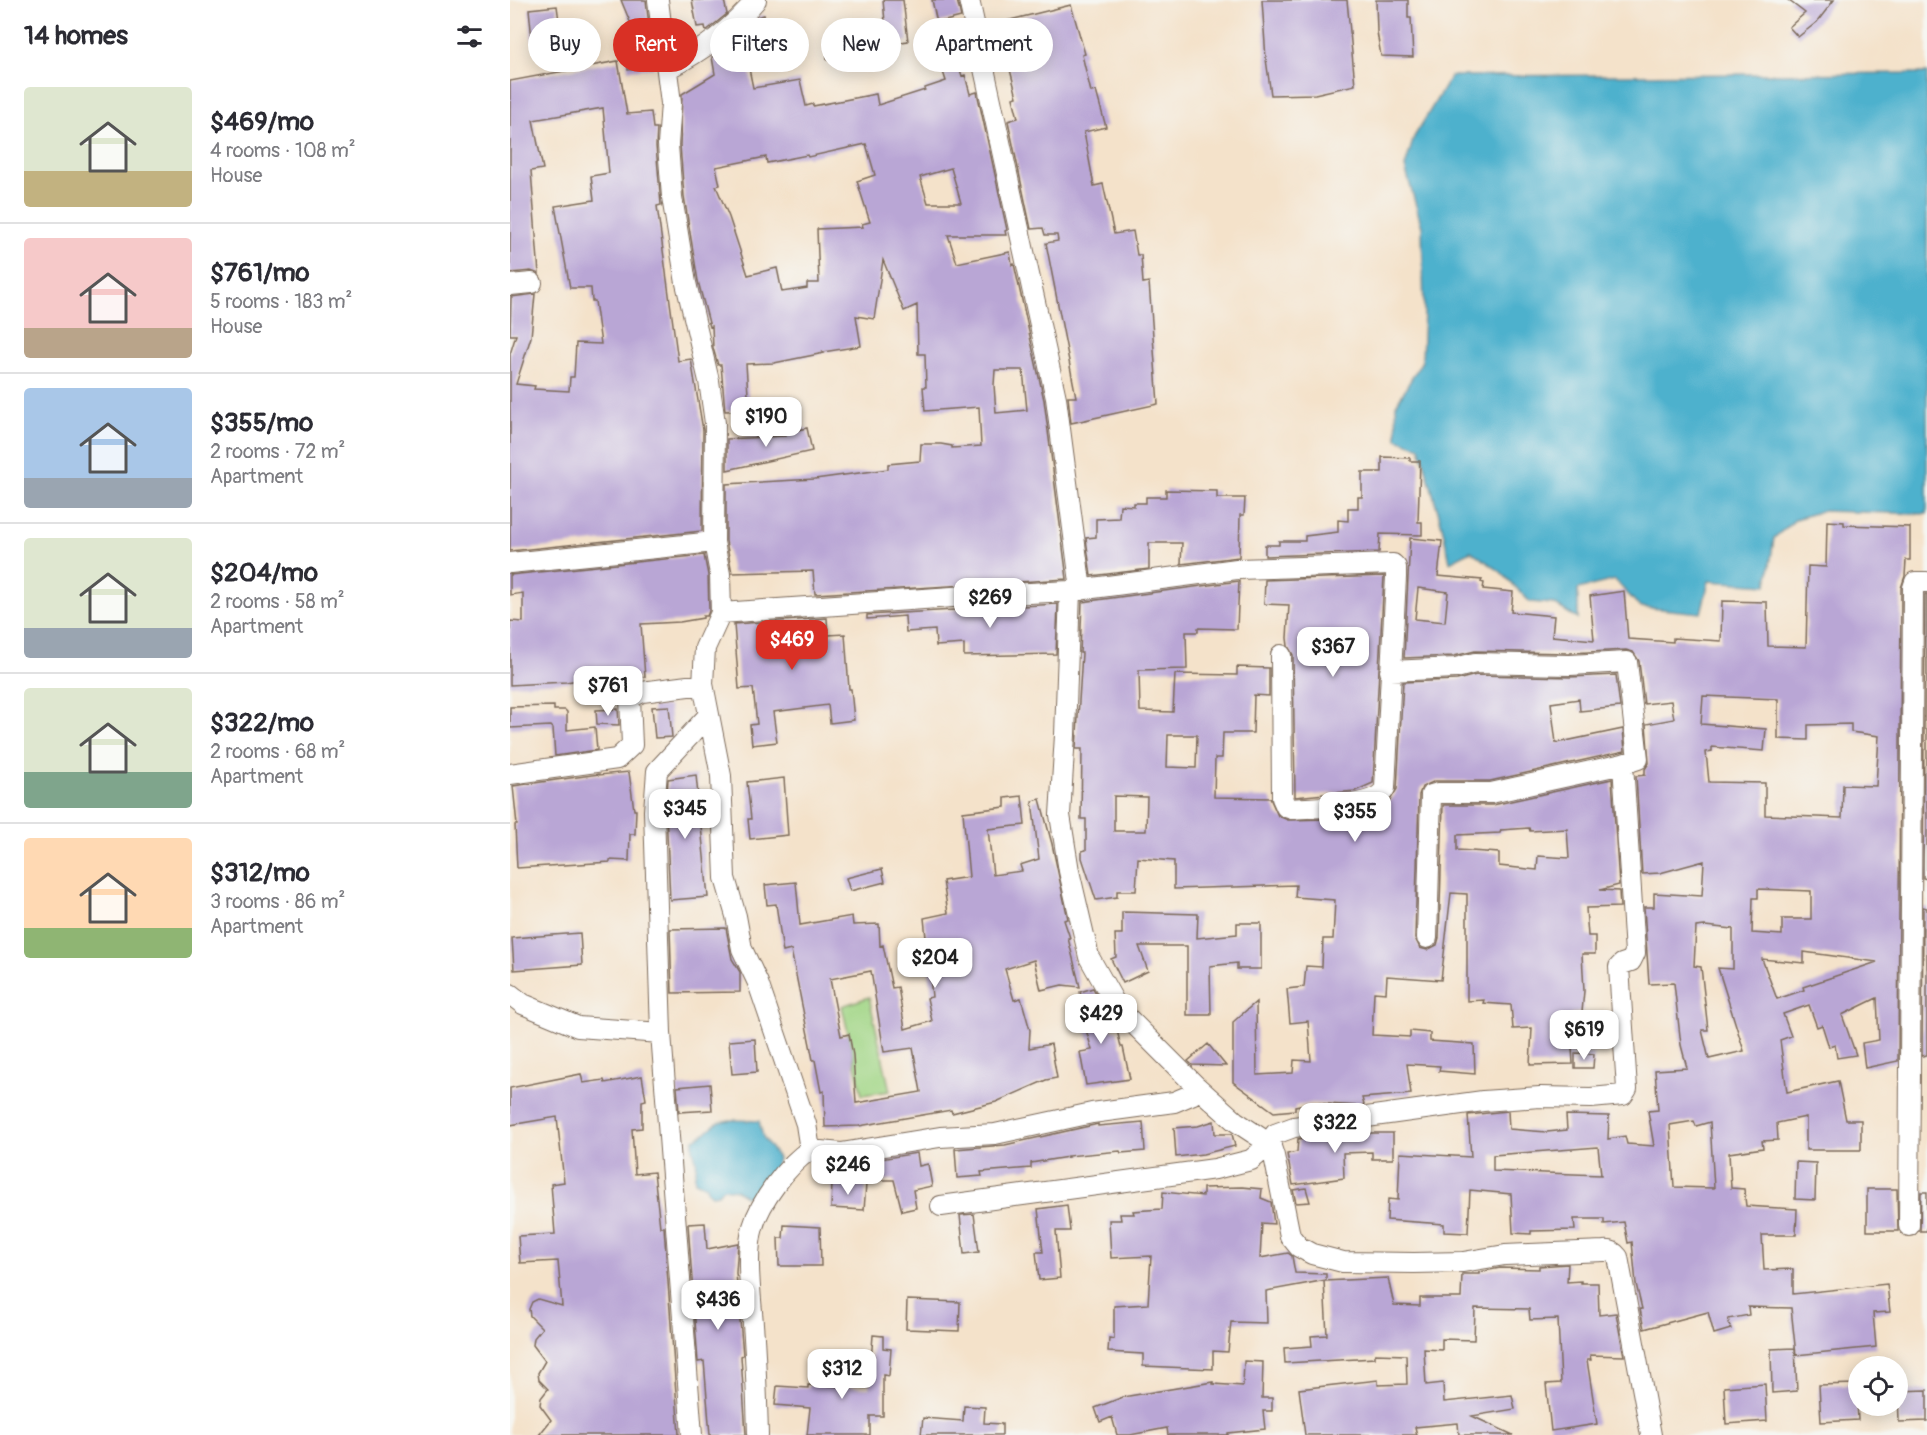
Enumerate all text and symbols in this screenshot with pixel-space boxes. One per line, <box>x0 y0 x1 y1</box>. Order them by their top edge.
chip: Buy <box>528 18 601 72</box>
chip: Rent <box>613 18 698 72</box>
chip: Filters <box>710 18 809 72</box>
chip: New <box>821 18 901 72</box>
chip: Apartment <box>913 18 1053 72</box>
text: 14 homes <box>24 20 128 52</box>
icon: filters <box>453 20 486 53</box>
text: $469/mo <box>210 106 314 138</box>
icon: home <box>72 111 144 183</box>
text: 4 rooms · 108 m² <box>210 138 356 163</box>
text: House <box>210 163 262 188</box>
text: $761/mo <box>210 257 310 289</box>
icon: home <box>72 262 144 334</box>
text: 5 rooms · 183 m² <box>210 289 352 314</box>
text: House <box>210 314 262 339</box>
pin: $190 <box>730 397 802 448</box>
text: $190 <box>745 404 787 429</box>
text: $355/mo <box>210 407 313 439</box>
icon: home <box>72 412 144 484</box>
text: 2 rooms · 72 m² <box>210 439 345 464</box>
text: Apartment <box>210 464 303 489</box>
text: $204/mo <box>210 557 318 589</box>
icon: home <box>72 562 144 634</box>
pin: $269 <box>954 578 1026 629</box>
text: $269 <box>968 585 1012 610</box>
text: 2 rooms · 58 m² <box>210 589 345 614</box>
text: Apartment <box>210 614 303 639</box>
pin: $469 <box>756 620 828 671</box>
text: $469 <box>770 627 814 652</box>
pin: $367 <box>1297 627 1369 678</box>
text: $367 <box>1311 634 1355 659</box>
pin: $761 <box>572 666 644 717</box>
text: $761 <box>588 673 628 698</box>
text: $322/mo <box>210 707 314 739</box>
icon: home <box>72 712 144 784</box>
text: 2 rooms · 68 m² <box>210 739 345 764</box>
text: Apartment <box>210 764 303 789</box>
pin: $345 <box>649 789 721 840</box>
pin: $355 <box>1319 792 1391 843</box>
text: $345 <box>663 796 707 821</box>
text: $355 <box>1333 799 1377 824</box>
text: $312/mo <box>210 857 310 889</box>
icon: home <box>72 862 144 934</box>
text: 3 rooms · 86 m² <box>210 889 345 914</box>
text: Apartment <box>210 914 303 939</box>
pin: $204 <box>899 938 971 989</box>
text: $204 <box>911 945 959 970</box>
pin: $429 <box>1065 994 1137 1045</box>
text: $429 <box>1079 1001 1123 1026</box>
pin: $619 <box>1548 1010 1620 1061</box>
text: $619 <box>1564 1017 1604 1042</box>
pin: $322 <box>1299 1103 1371 1154</box>
text: $322 <box>1313 1110 1357 1135</box>
pin: $246 <box>812 1145 884 1196</box>
text: $246 <box>825 1152 871 1177</box>
pin: $436 <box>682 1280 754 1331</box>
text: $436 <box>695 1287 741 1312</box>
pin: $312 <box>806 1349 878 1400</box>
text: $312 <box>822 1356 863 1381</box>
map controls <box>1848 1356 1908 1416</box>
button: locate <box>1848 1356 1908 1416</box>

